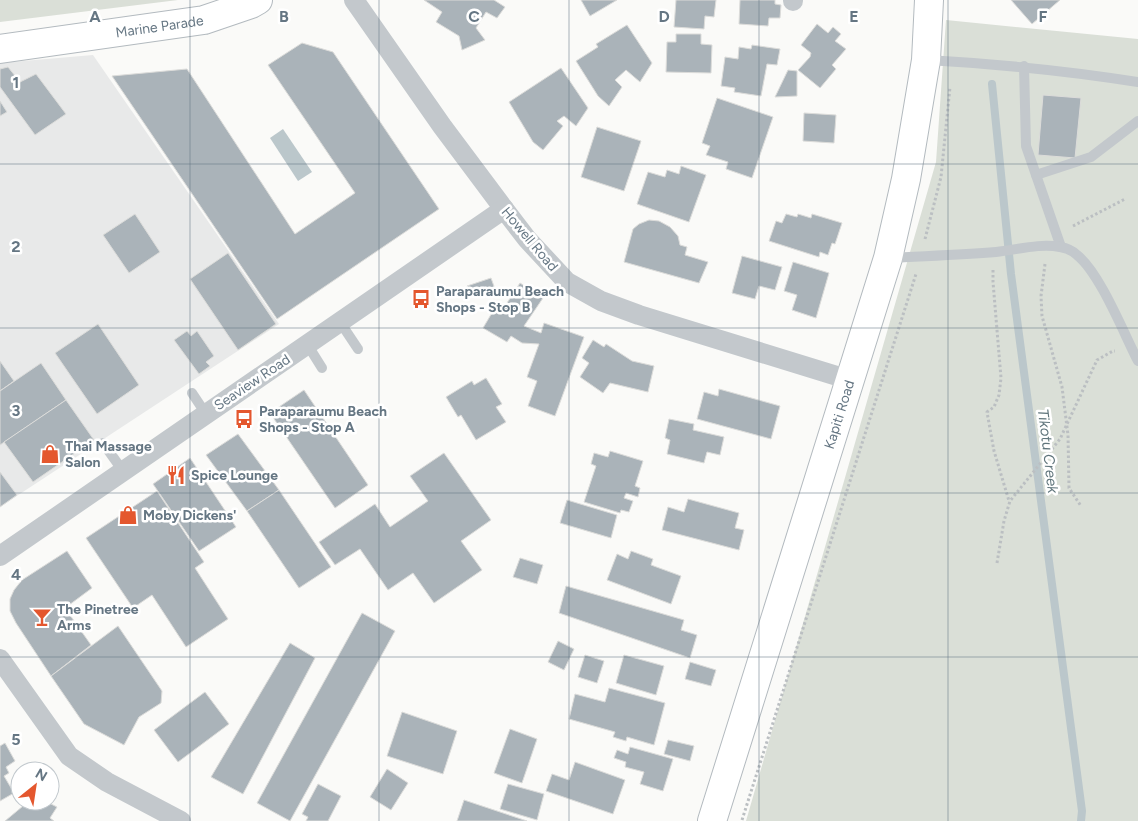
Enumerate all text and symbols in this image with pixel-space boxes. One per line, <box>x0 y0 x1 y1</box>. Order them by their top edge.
text: A <box>89 7 101 26</box>
text: B <box>279 7 289 26</box>
text: C <box>468 7 480 26</box>
text: D <box>658 7 670 26</box>
text: E <box>849 7 859 26</box>
text: F <box>1039 7 1048 26</box>
street label: Marine Parade <box>114 12 205 41</box>
text: 1 <box>13 73 19 92</box>
street label: Howell Road <box>498 204 561 275</box>
text: 2 <box>11 237 21 256</box>
place label: Paraparaumu Beach Shops - Stop B <box>436 283 564 316</box>
bus stop icon: Paraparaumu Beach Shops - Stop B <box>410 288 432 310</box>
street label: Seaview Road <box>211 351 293 414</box>
street label: Kapiti Road <box>821 378 858 451</box>
text: 3 <box>12 401 21 420</box>
place label: Paraparaumu Beach Shops - Stop A <box>259 403 387 436</box>
bus stop icon: Paraparaumu Beach Shops - Stop A <box>233 408 255 430</box>
water label: Tikotu Creek <box>1034 408 1062 495</box>
place label: Thai Massage Salon <box>65 438 152 471</box>
shop icon: Thai Massage Salon <box>39 443 61 465</box>
restaurant icon: Spice Lounge <box>165 464 187 486</box>
place label: Spice Lounge <box>191 467 278 484</box>
shop icon: Moby Dickens' <box>117 504 139 526</box>
place label: Moby Dickens' <box>143 507 237 524</box>
text: 4 <box>11 565 21 584</box>
place label: The Pinetree Arms <box>57 601 139 634</box>
bar icon: The Pinetree Arms <box>31 606 53 628</box>
text: 5 <box>11 730 21 749</box>
north arrow <box>10 761 60 811</box>
text: N <box>32 765 50 785</box>

